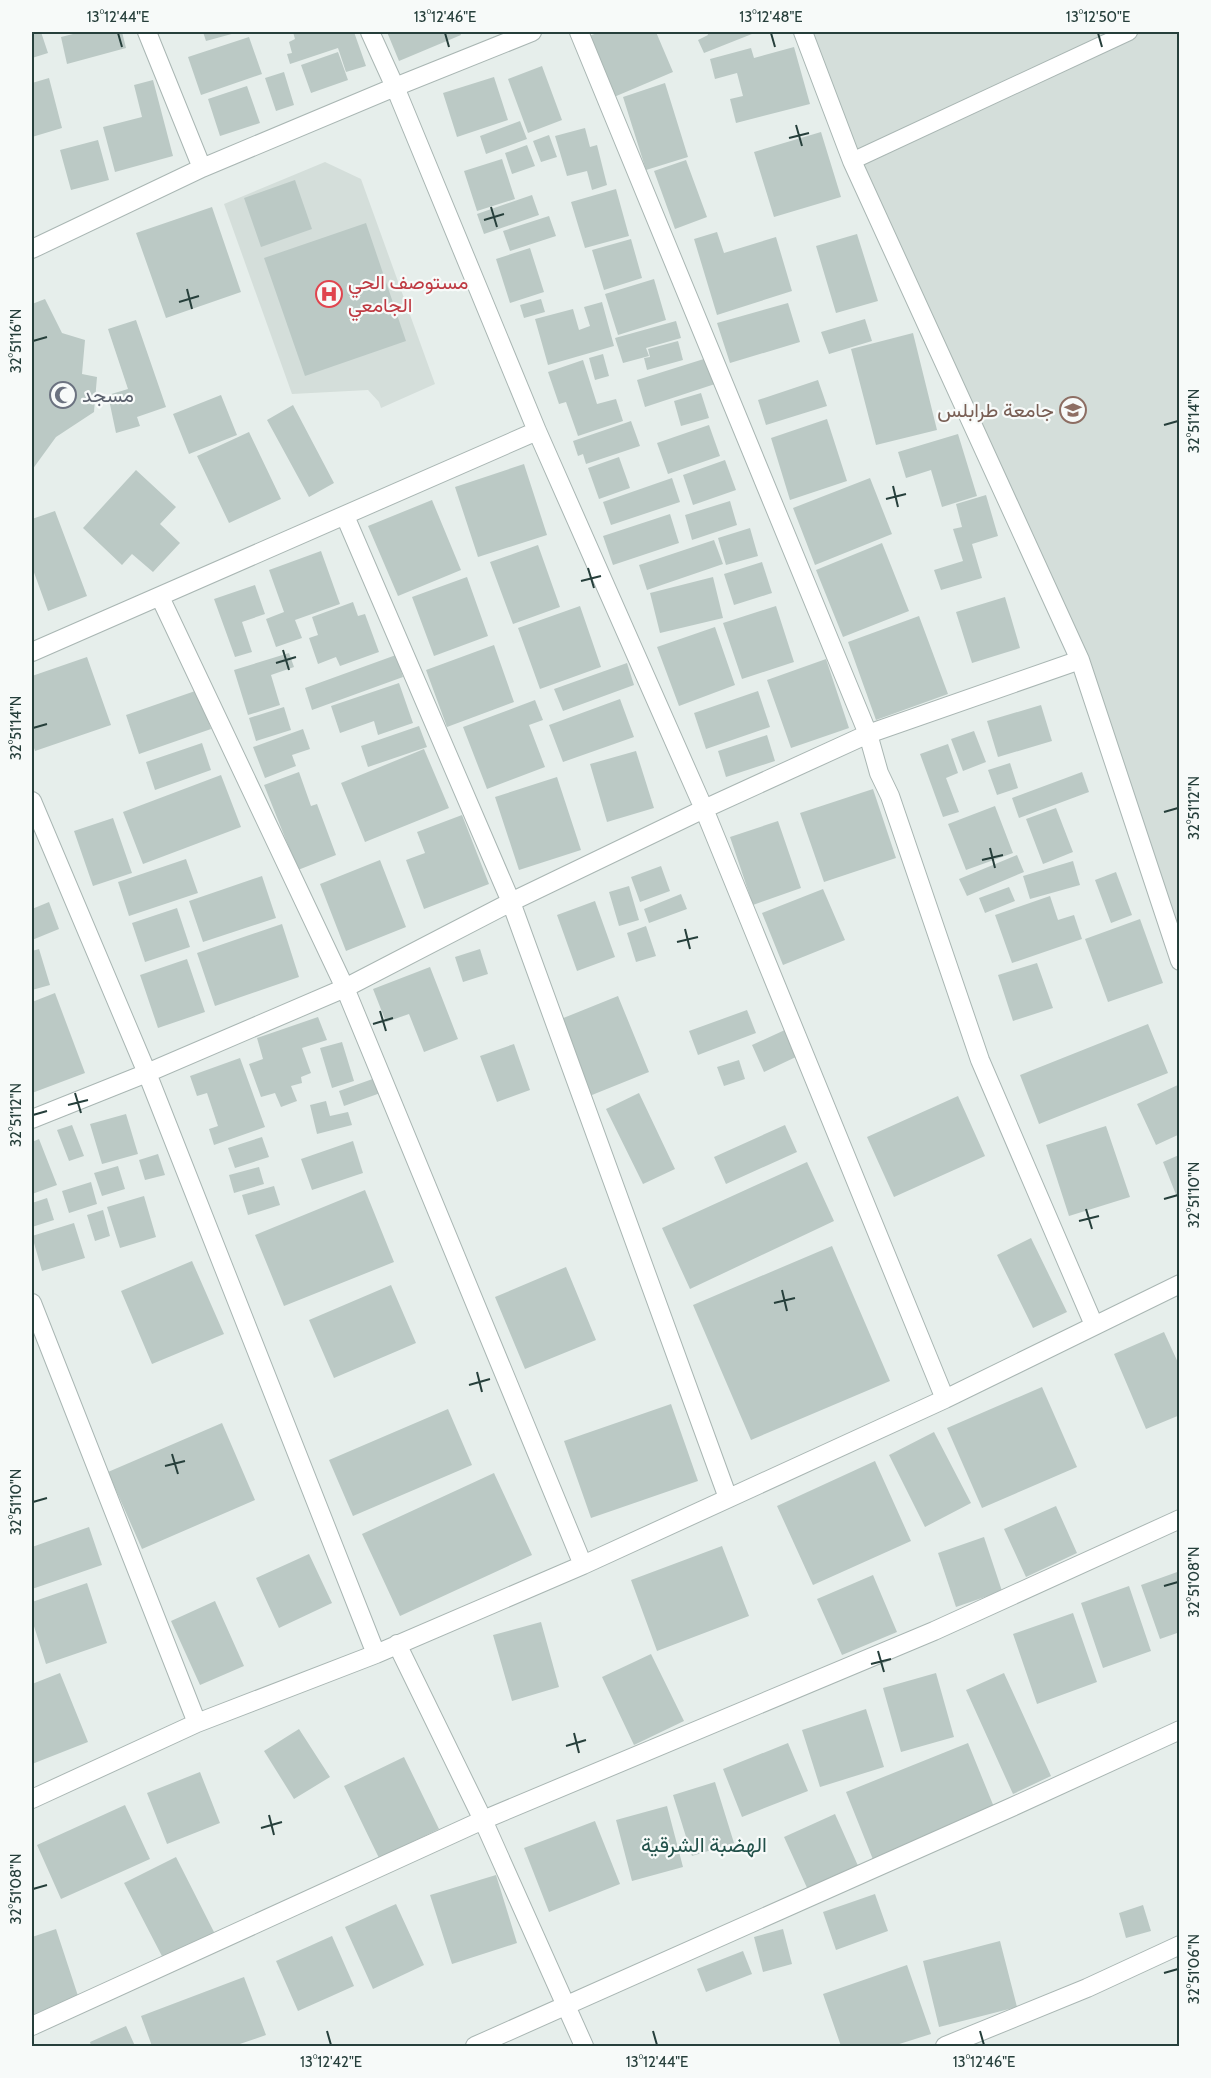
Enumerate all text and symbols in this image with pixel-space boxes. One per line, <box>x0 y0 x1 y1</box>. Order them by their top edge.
text: 13°12'44"E <box>87 8 149 26</box>
text: 13°12'46"E <box>414 8 476 26</box>
text: 13°12'48"E <box>739 8 803 26</box>
text: 13°12'50"E <box>1066 8 1130 26</box>
place label: مستوصف الحي الجامعي <box>348 270 468 322</box>
hospital icon: مستوصف الحي الجامعي <box>314 279 344 309</box>
text: 32°51'16"N <box>7 309 25 373</box>
mosque icon: مسجد <box>48 380 78 410</box>
place label: مسجد <box>82 383 134 407</box>
text: 32°51'14"N <box>1185 389 1203 453</box>
school or university icon: جامعة طرابلس <box>1058 395 1088 425</box>
place label: جامعة طرابلس <box>937 398 1054 423</box>
text: 32°51'14"N <box>7 696 25 760</box>
text: 32°51'12"N <box>1185 776 1203 840</box>
text: 32°51'12"N <box>7 1083 25 1147</box>
text: 32°51'10"N <box>1185 1162 1203 1228</box>
text: 32°51'10"N <box>7 1469 25 1535</box>
text: 32°51'08"N <box>1185 1547 1203 1617</box>
district label: الهضبة الشرقية <box>641 1832 767 1858</box>
text: 32°51'08"N <box>7 1854 25 1924</box>
text: 32°51'06"N <box>1185 1934 1203 2004</box>
text: 13°12'42"E <box>300 2053 362 2071</box>
text: 13°12'44"E <box>626 2053 688 2071</box>
text: 13°12'46"E <box>953 2053 1015 2071</box>

